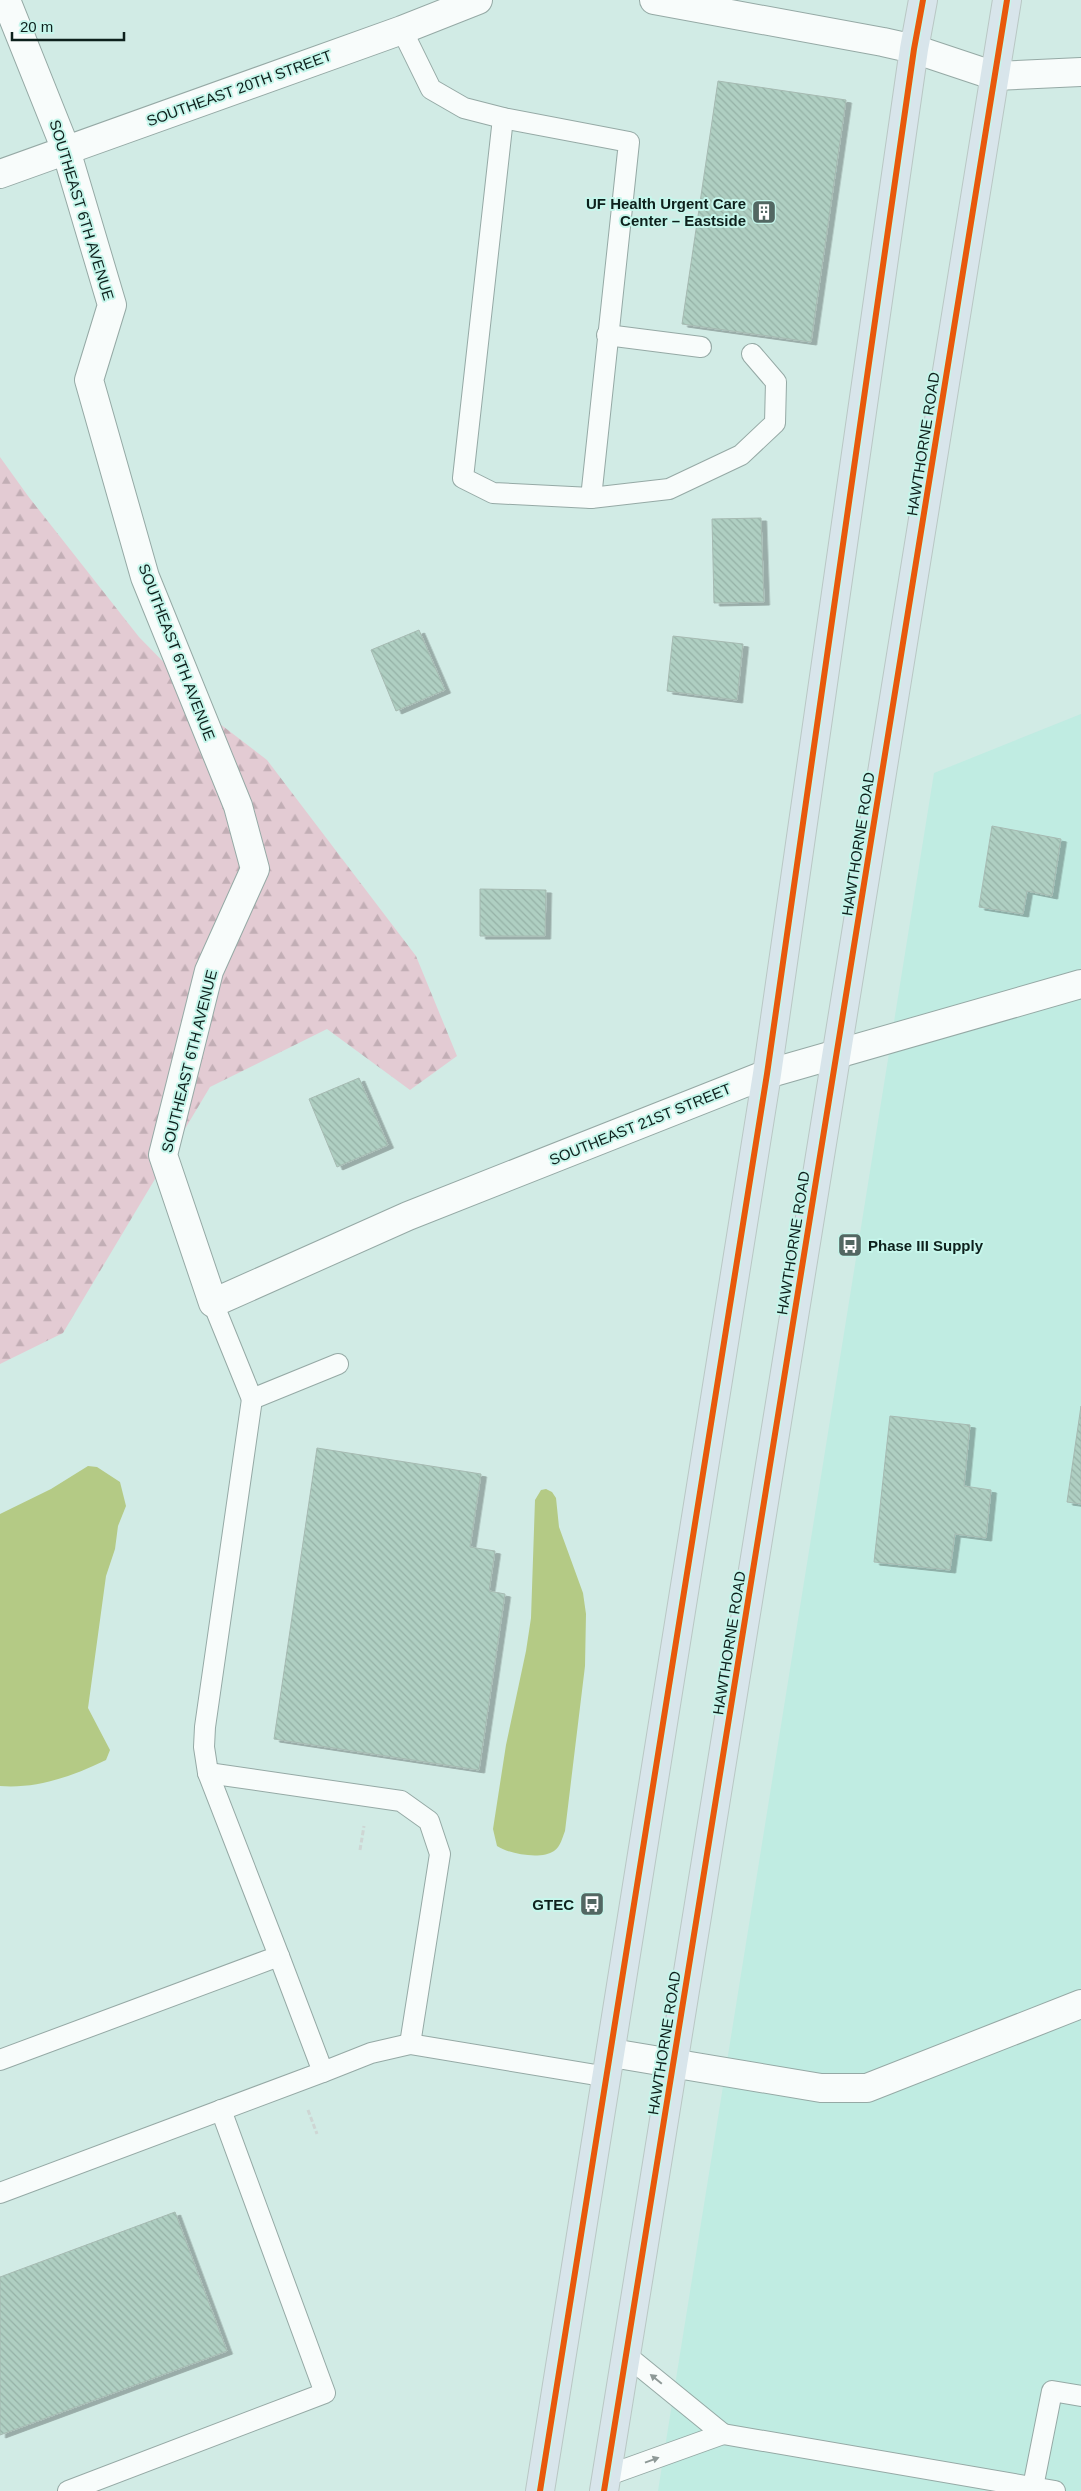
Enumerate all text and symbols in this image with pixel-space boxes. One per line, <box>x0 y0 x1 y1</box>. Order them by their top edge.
scale bar <box>12 10 125 42</box>
text: 20 m <box>20 18 53 35</box>
street label: SOUTHEAST 20TH STREET <box>144 47 334 129</box>
street label: SOUTHEAST 6TH AVENUE <box>46 118 118 302</box>
place label: UF Health Urgent Care Center – Eastside <box>586 195 746 229</box>
building icon: UF Health Urgent Care Center – Eastside <box>751 199 777 225</box>
street label: HAWTHORNE ROAD <box>903 371 943 517</box>
street label: SOUTHEAST 6TH AVENUE <box>135 561 219 743</box>
street label: HAWTHORNE ROAD <box>838 771 878 917</box>
street label: SOUTHEAST 6TH AVENUE <box>158 968 220 1154</box>
street label: SOUTHEAST 21ST STREET <box>547 1080 733 1168</box>
street label: HAWTHORNE ROAD <box>773 1170 813 1316</box>
bus stop icon: Phase III Supply <box>837 1232 863 1258</box>
place label: Phase III Supply <box>868 1237 984 1254</box>
street label: HAWTHORNE ROAD <box>709 1570 749 1716</box>
bus stop icon: GTEC <box>579 1891 605 1917</box>
place label: GTEC <box>532 1896 574 1913</box>
street label: HAWTHORNE ROAD <box>644 1970 684 2116</box>
one-way arrow <box>650 2374 663 2385</box>
one-way arrow <box>645 2456 660 2464</box>

